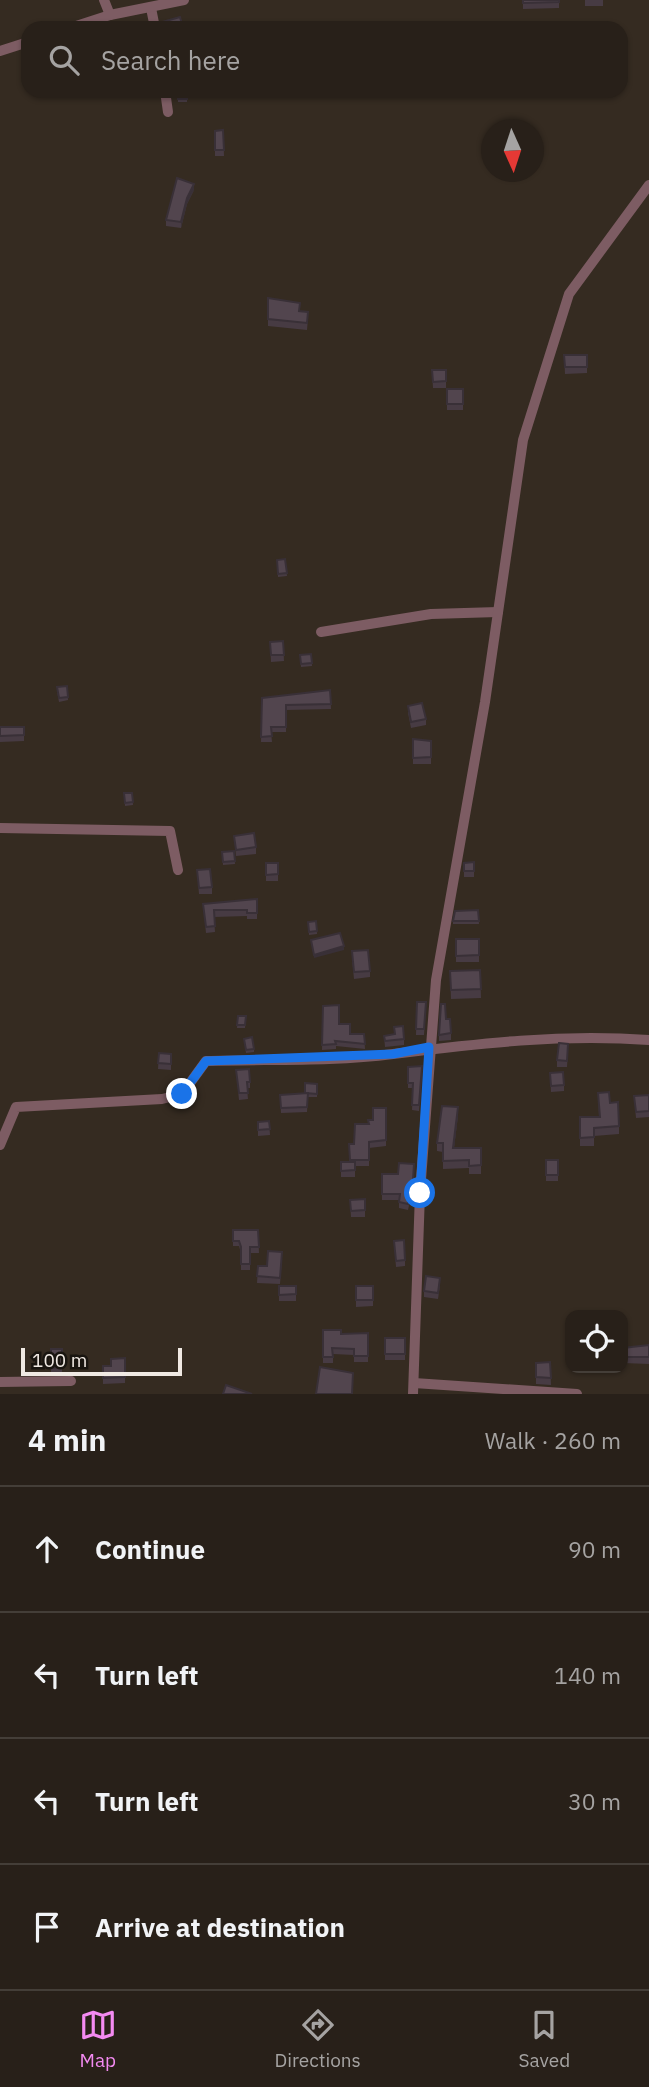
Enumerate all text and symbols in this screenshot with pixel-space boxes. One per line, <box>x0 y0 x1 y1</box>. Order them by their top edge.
search box <box>21 21 628 98</box>
icon: search <box>45 41 83 79</box>
text: Search here <box>101 43 240 77</box>
north arrow <box>481 119 544 182</box>
route end <box>166 1078 197 1109</box>
route start <box>404 1177 435 1208</box>
map controls <box>565 1310 628 1373</box>
button: locate <box>565 1310 628 1373</box>
scale bar <box>21 1345 182 1377</box>
text: 100 m <box>32 1348 87 1372</box>
text: 4 min <box>28 1420 106 1459</box>
text: Walk · 260 m <box>485 1425 621 1455</box>
icon: ahead <box>28 1530 66 1568</box>
text: Continue <box>95 1532 205 1566</box>
text: 90 m <box>568 1534 621 1564</box>
icon: left <box>28 1656 66 1694</box>
text: Turn left <box>95 1658 198 1692</box>
text: 140 m <box>554 1660 621 1690</box>
icon: left <box>28 1782 66 1820</box>
text: Turn left <box>95 1784 198 1818</box>
text: 30 m <box>568 1786 621 1816</box>
icon: arrive <box>28 1908 66 1946</box>
text: Arrive at destination <box>95 1910 345 1944</box>
tab: Map <box>79 2006 117 2072</box>
tab: Directions <box>274 2006 361 2072</box>
tab: Saved <box>519 2006 570 2072</box>

